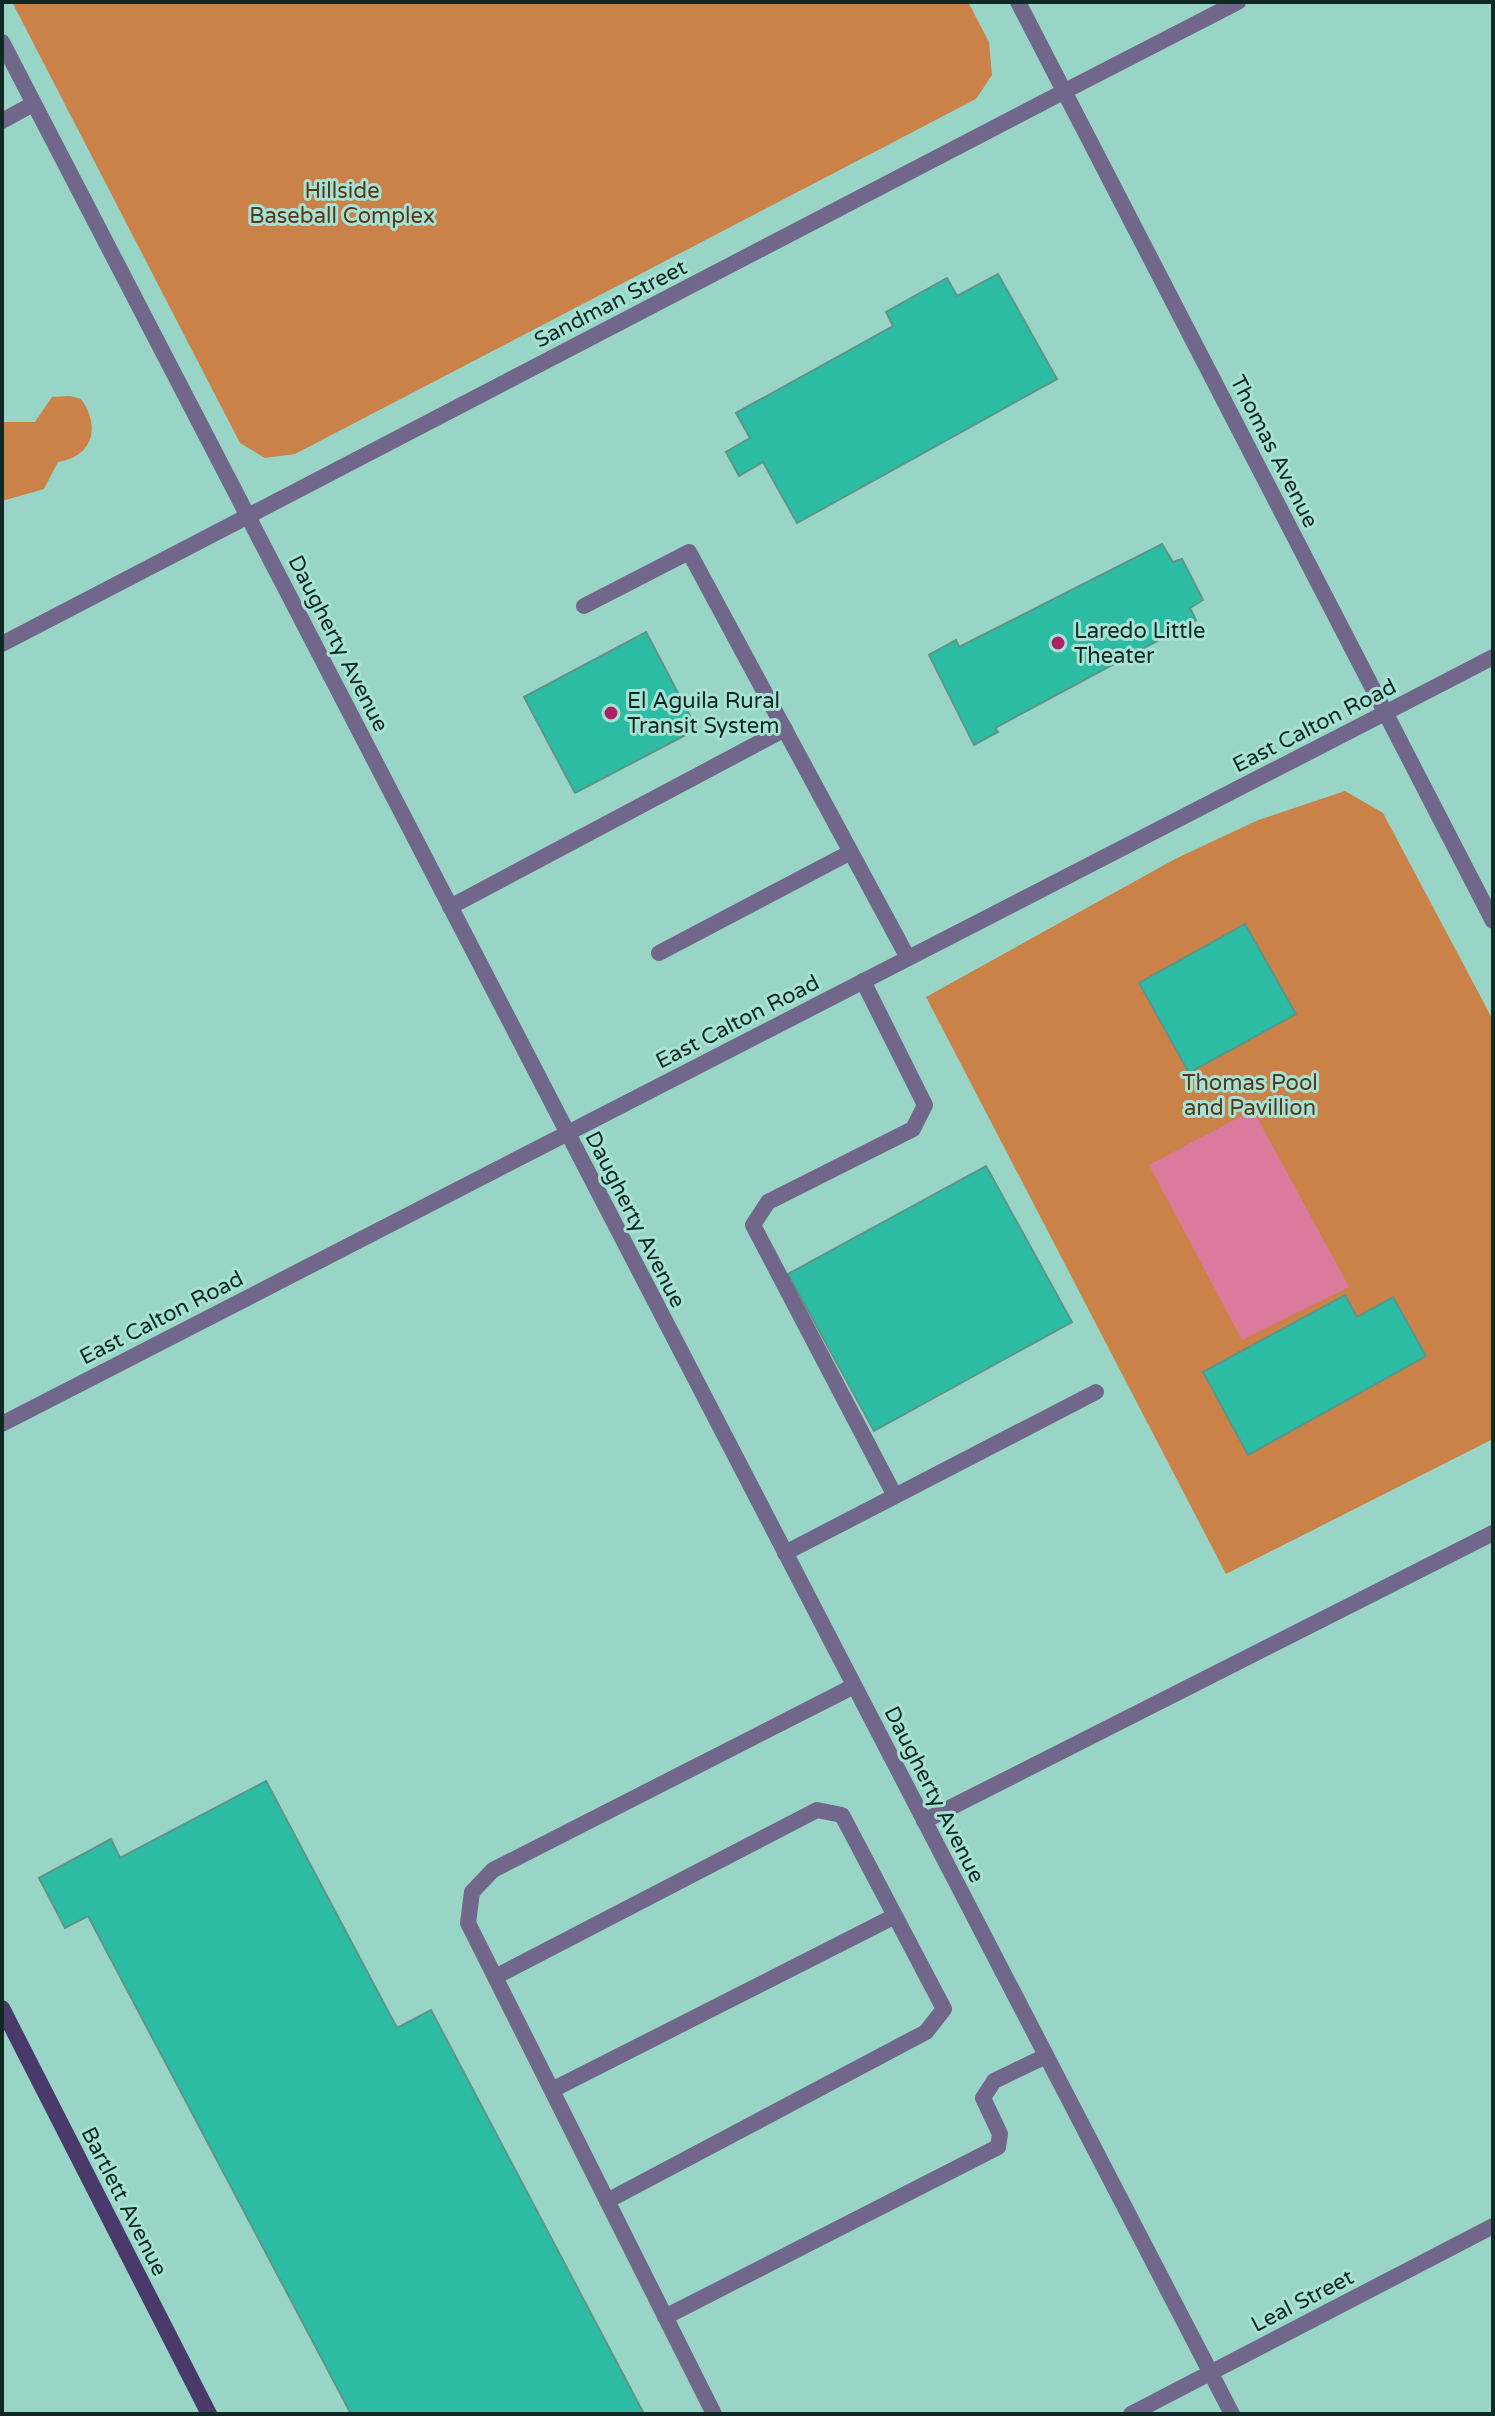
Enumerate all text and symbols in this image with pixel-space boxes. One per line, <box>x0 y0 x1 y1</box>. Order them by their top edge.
park label: Hillside Baseball Complex <box>249 178 435 229</box>
street label: Sandman Street <box>530 254 691 354</box>
street label: Thomas Avenue <box>1224 371 1324 532</box>
street label: Daugherty Avenue <box>282 551 394 736</box>
place label: Laredo Little Theater <box>1074 618 1205 669</box>
marker: Laredo Little Theater <box>1049 634 1067 652</box>
street label: East Calton Road <box>1228 673 1401 778</box>
place label: El Aguila Rural Transit System <box>627 688 780 739</box>
marker: El Aguila Rural Transit System <box>602 704 620 722</box>
street label: East Calton Road <box>651 969 824 1074</box>
park label: Thomas Pool and Pavillion <box>1182 1070 1318 1121</box>
street label: Daugherty Avenue <box>579 1127 691 1312</box>
street label: East Calton Road <box>75 1265 248 1370</box>
street label: Daugherty Avenue <box>878 1702 990 1887</box>
street label: Bartlett Avenue <box>75 2123 173 2280</box>
street label: Leal Street <box>1247 2264 1358 2338</box>

